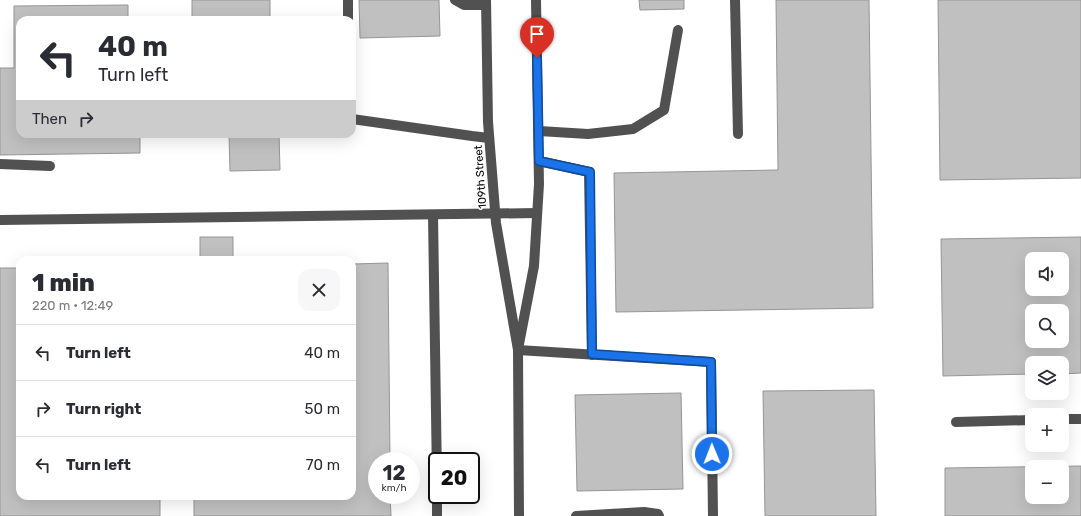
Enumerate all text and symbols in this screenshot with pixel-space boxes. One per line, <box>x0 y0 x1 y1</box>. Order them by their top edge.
pin <box>520 17 554 58</box>
icon: arrive <box>526 23 548 45</box>
text: 40 m <box>98 30 168 63</box>
icon: left <box>32 32 84 84</box>
text: Turn left <box>98 64 168 86</box>
icon: right <box>75 108 97 130</box>
text: Then <box>32 110 67 128</box>
street label: 109th Street <box>472 144 489 209</box>
map controls <box>1025 252 1069 504</box>
button: sound <box>1025 252 1069 296</box>
text: 1 min <box>32 269 95 297</box>
button: close <box>298 269 340 311</box>
text: 220 m · 12:49 <box>32 298 113 313</box>
button: search <box>1025 304 1069 348</box>
icon: left <box>32 342 54 364</box>
text: Turn left <box>66 344 131 362</box>
text: 40 m <box>304 344 340 362</box>
button: layers <box>1025 356 1069 400</box>
icon: right <box>32 398 54 420</box>
text: Turn right <box>66 400 141 418</box>
text: 50 m <box>305 400 340 418</box>
button: + <box>1025 408 1069 452</box>
position arrow <box>691 433 733 475</box>
speed limit sign: 20 <box>428 452 480 504</box>
icon: left <box>32 454 54 476</box>
text: Turn left <box>66 456 131 474</box>
text: 70 m <box>306 456 340 474</box>
button: − <box>1025 460 1069 504</box>
text: 12 <box>383 461 405 485</box>
text: km/h <box>382 482 406 494</box>

